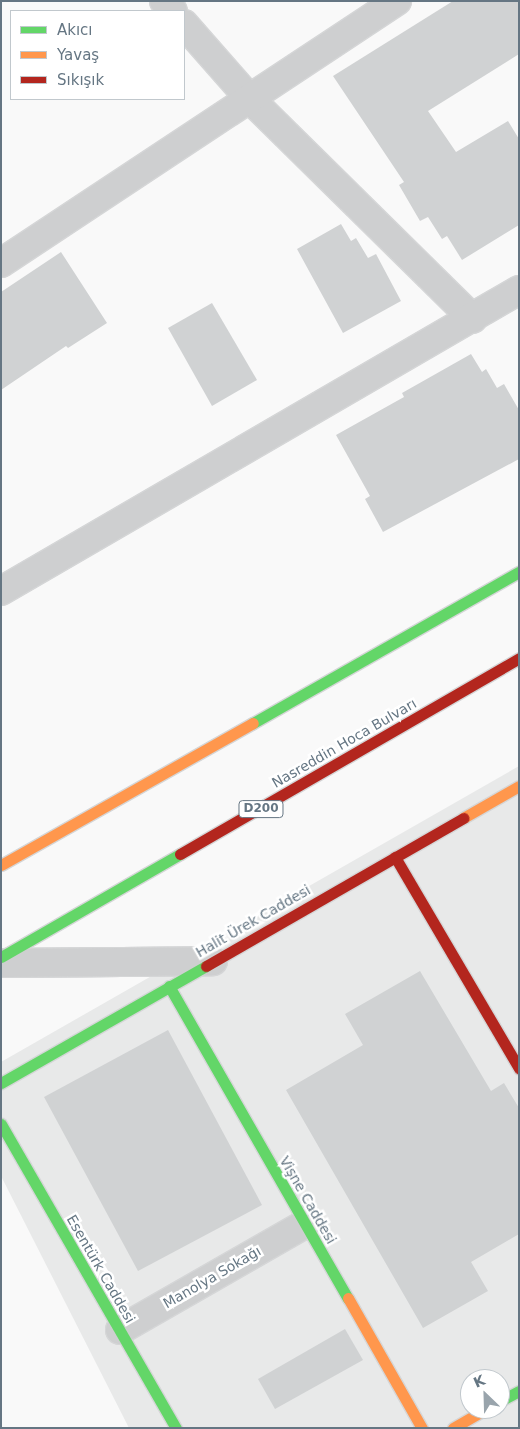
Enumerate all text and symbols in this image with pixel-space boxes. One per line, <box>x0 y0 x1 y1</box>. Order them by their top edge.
legend <box>10 10 185 100</box>
text: Akıcı <box>57 21 93 39</box>
text: Yavaş <box>57 46 99 64</box>
text: Sıkışık <box>57 71 104 89</box>
street label: Nasreddin Hoca Bulvarı <box>269 695 419 791</box>
road number: D200 <box>237 800 285 819</box>
street label: Halit Ürek Caddesi <box>193 881 313 961</box>
street label: Vişne Caddesi <box>276 1153 340 1247</box>
street label: Esentürk Caddesi <box>63 1212 139 1326</box>
street label: Manolya Sokağı <box>160 1242 264 1312</box>
north arrow <box>460 1369 510 1419</box>
text: K <box>471 1372 488 1391</box>

